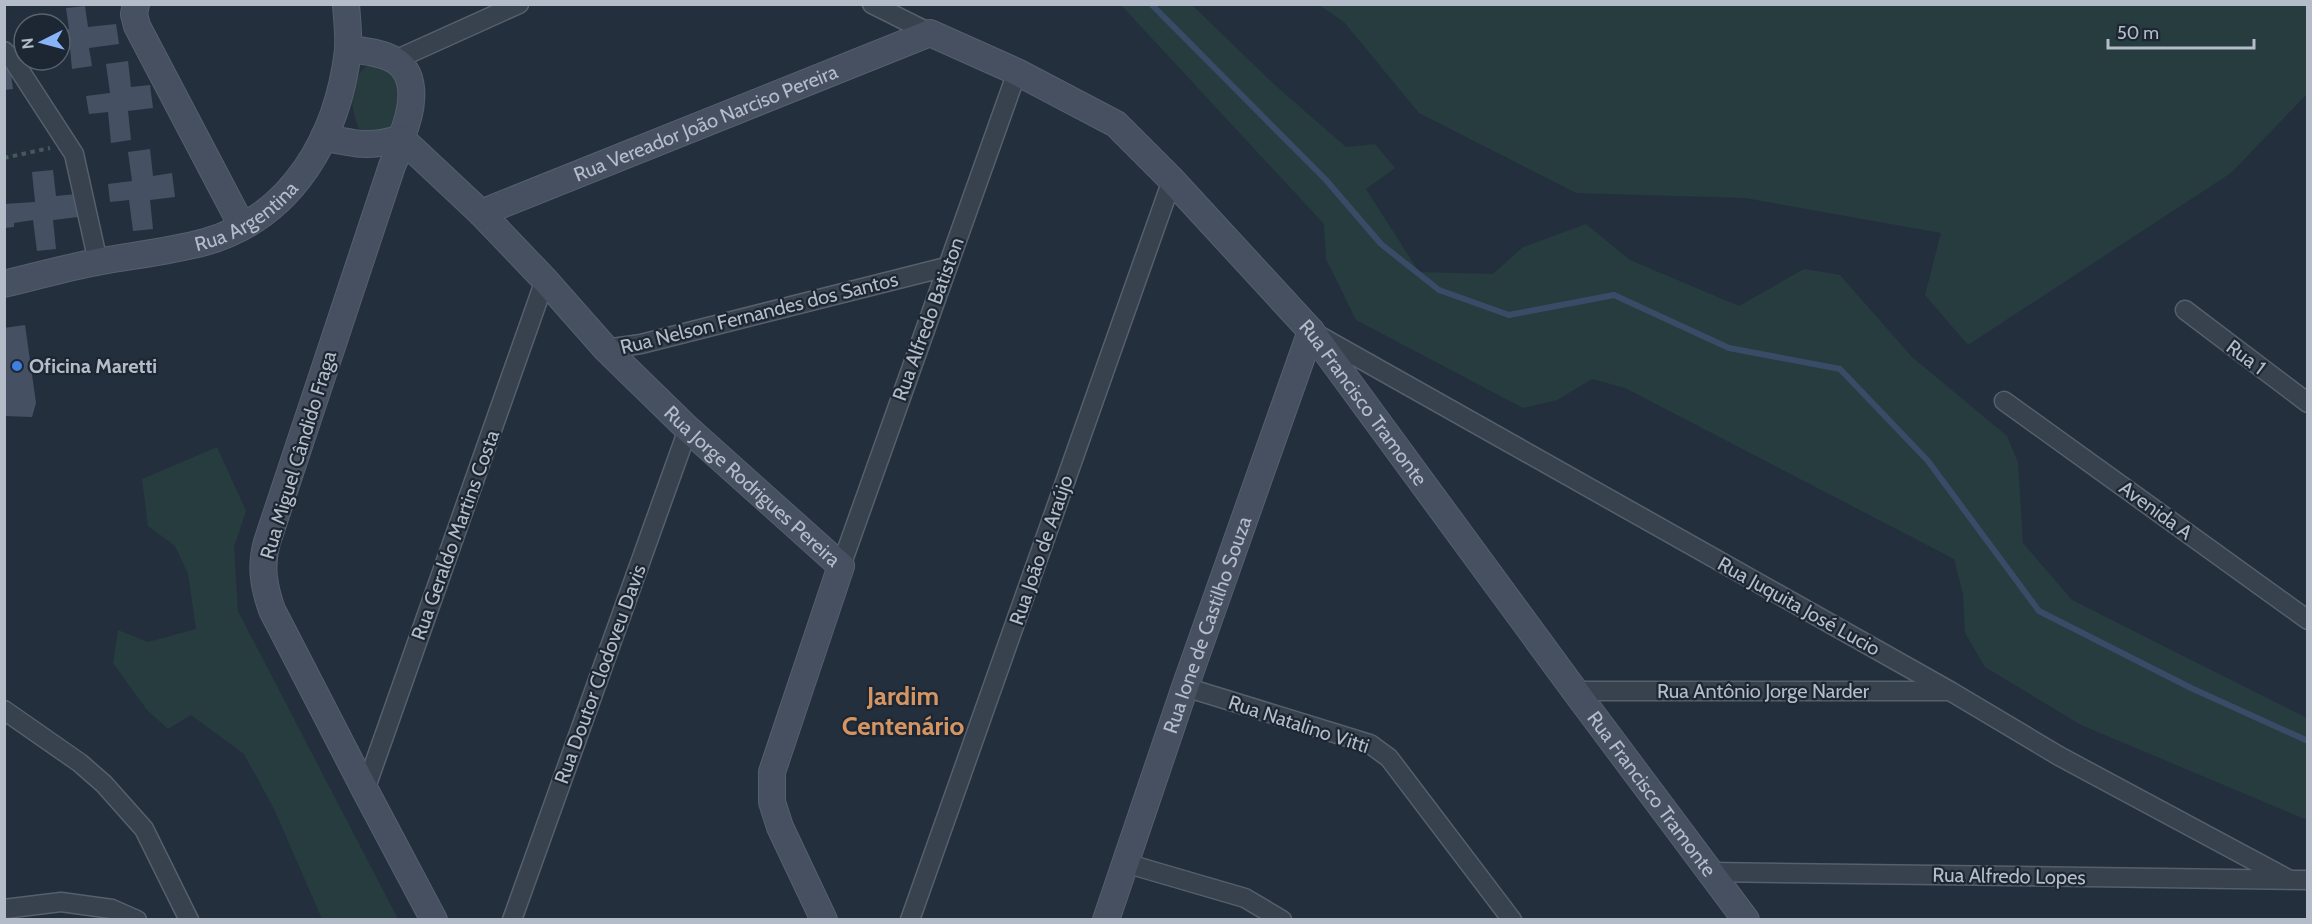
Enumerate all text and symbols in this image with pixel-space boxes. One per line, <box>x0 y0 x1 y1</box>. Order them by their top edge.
north arrow <box>12 12 72 72</box>
scale bar <box>2108 12 2254 50</box>
text: 50 m <box>2117 22 2159 44</box>
text: N <box>18 37 38 50</box>
street label: Rua Vereador João Narciso Pereira <box>570 59 841 187</box>
street label: Rua Argentina <box>192 176 303 256</box>
street label: Rua Alfredo Batiston <box>887 234 969 404</box>
street label: Rua Nelson Fernandes dos Santos <box>618 267 900 359</box>
street label: Rua Francisco Tramonte <box>1294 314 1432 490</box>
street label: Rua 1 <box>2222 335 2270 379</box>
street label: Rua Miguel Cândido Fraga <box>255 348 341 562</box>
place label: Oficina Maretti <box>29 354 157 378</box>
marker: Oficina Maretti <box>10 359 24 373</box>
street label: Rua Jorge Rodrigues Pereira <box>659 401 846 572</box>
street label: Rua Geraldo Martins Costa <box>406 426 504 643</box>
street label: Rua João de Araújo <box>1004 472 1078 628</box>
street label: Avenida A <box>2115 475 2198 545</box>
street label: Rua Ione de Castilho Souza <box>1158 513 1257 737</box>
street label: Rua Juquita José Lucio <box>1714 551 1884 661</box>
street label: Rua Doutor Clodoveu Davis <box>549 561 651 787</box>
street label: Rua Antônio Jorge Narder <box>1657 679 1870 703</box>
district label: Jardim Centenário <box>842 680 964 742</box>
street label: Rua Natalino Vitti <box>1226 690 1372 758</box>
street label: Rua Francisco Tramonte <box>1582 706 1721 881</box>
street label: Rua Alfredo Lopes <box>1932 863 2086 889</box>

